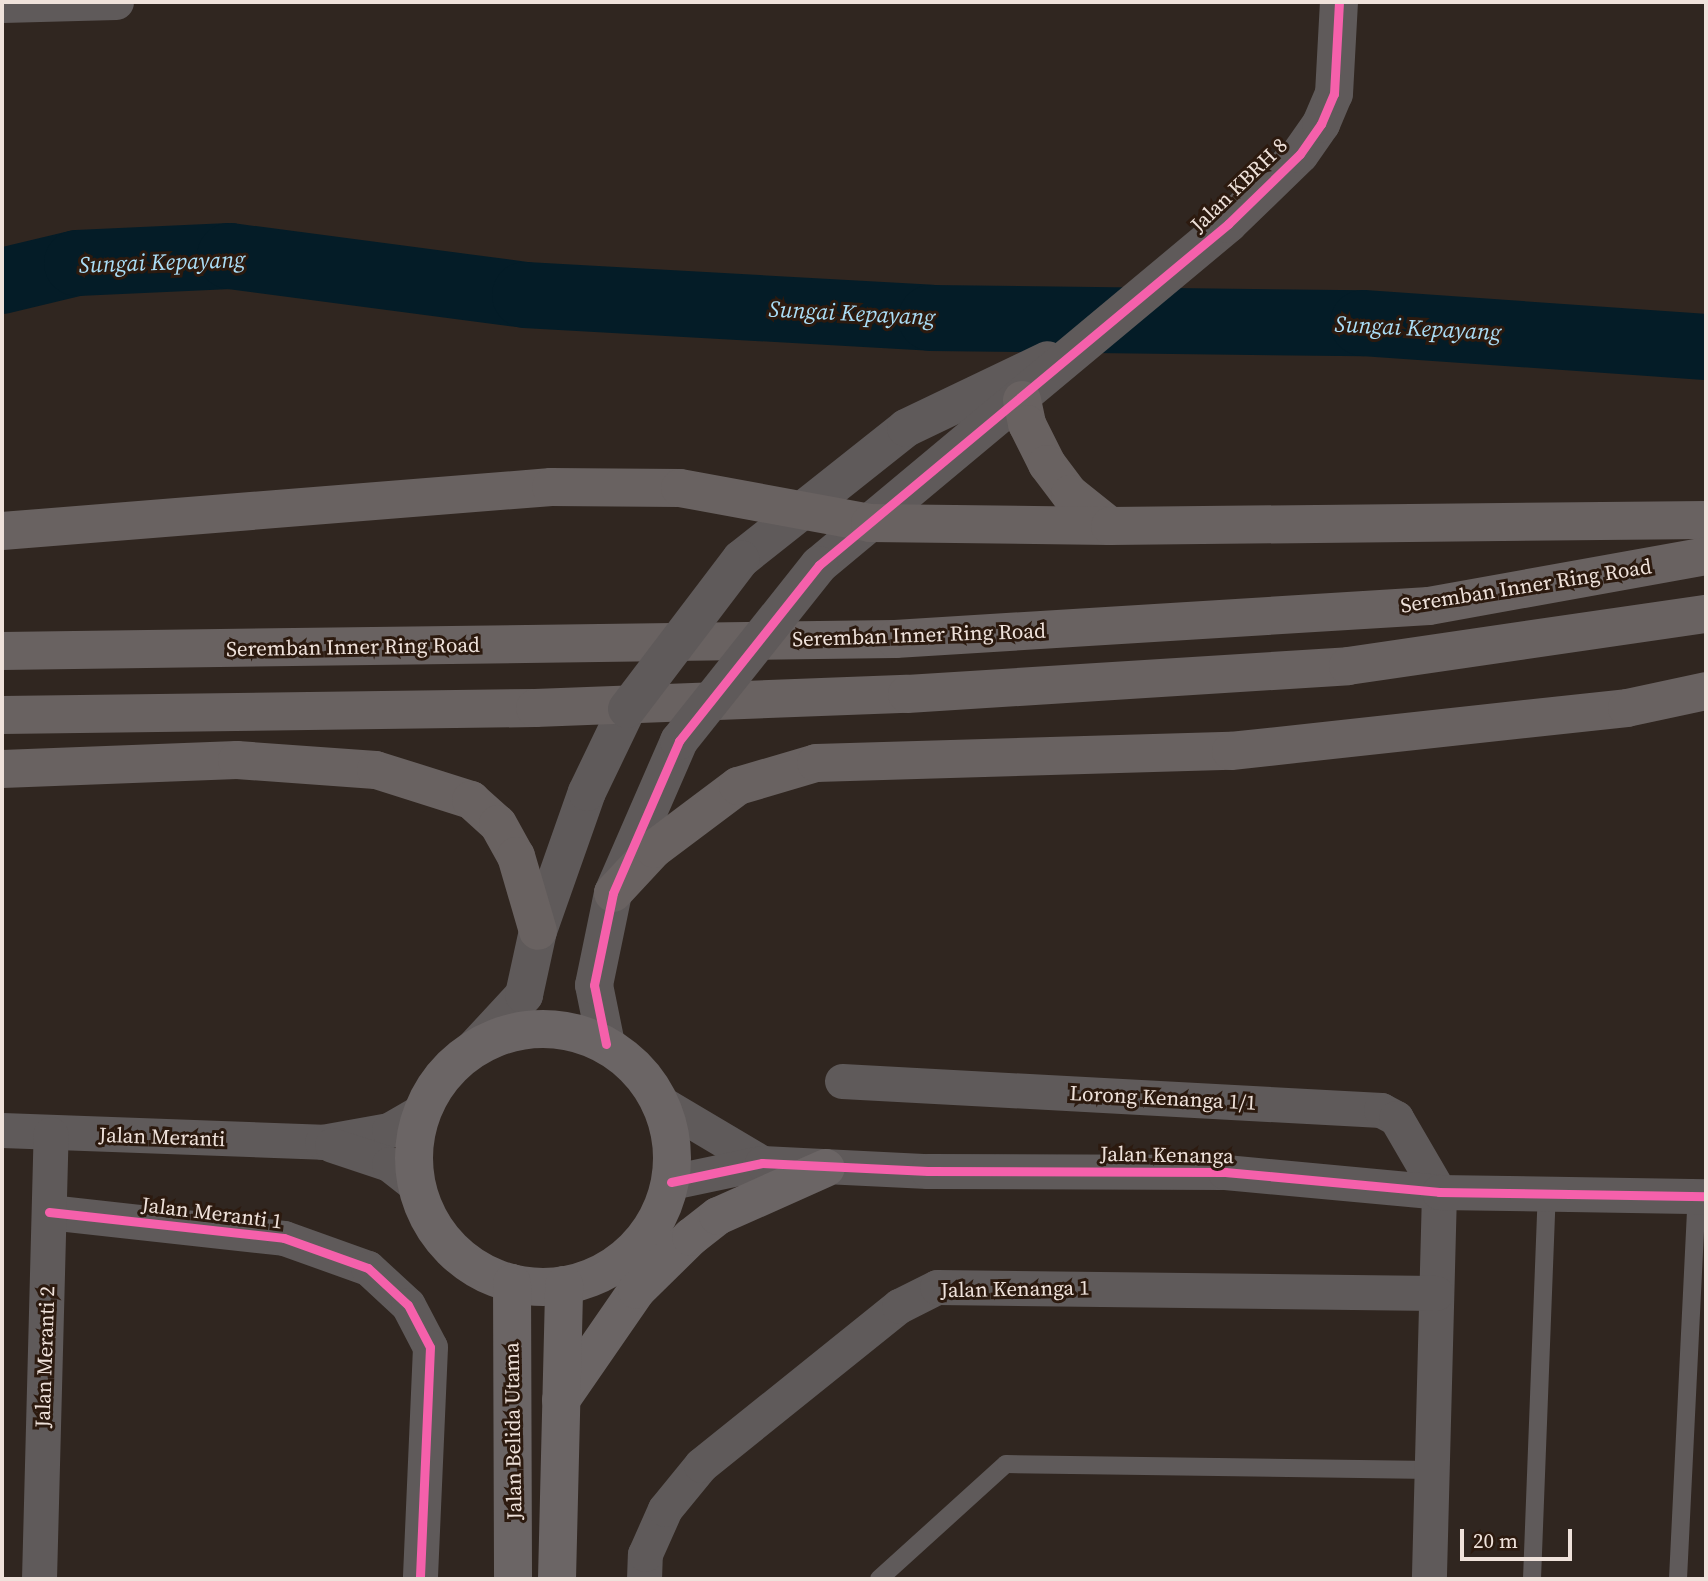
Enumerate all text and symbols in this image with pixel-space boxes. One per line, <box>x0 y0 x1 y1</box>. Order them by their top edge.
street label: Jalan KBRH 8 <box>1185 133 1293 237</box>
water label: Sungai Kepayang <box>78 245 246 279</box>
water label: Sungai Kepayang <box>768 295 936 331</box>
water label: Sungai Kepayang <box>1334 310 1502 346</box>
street label: Seremban Inner Ring Road <box>1399 554 1653 618</box>
street label: Seremban Inner Ring Road <box>792 618 1046 652</box>
street label: Seremban Inner Ring Road <box>226 632 480 662</box>
street label: Lorong Kenanga 1/1 <box>1069 1081 1257 1115</box>
street label: Jalan Meranti <box>98 1122 226 1152</box>
street label: Jalan Kenanga <box>1100 1141 1234 1169</box>
street label: Jalan Meranti 1 <box>140 1192 284 1234</box>
street label: Jalan Kenanga 1 <box>940 1275 1090 1303</box>
street label: Jalan Meranti 2 <box>30 1286 60 1428</box>
street label: Jalan Belida Utama <box>499 1342 527 1520</box>
scale bar <box>1463 1514 1575 1558</box>
text: 20 m <box>1473 1526 1518 1555</box>

